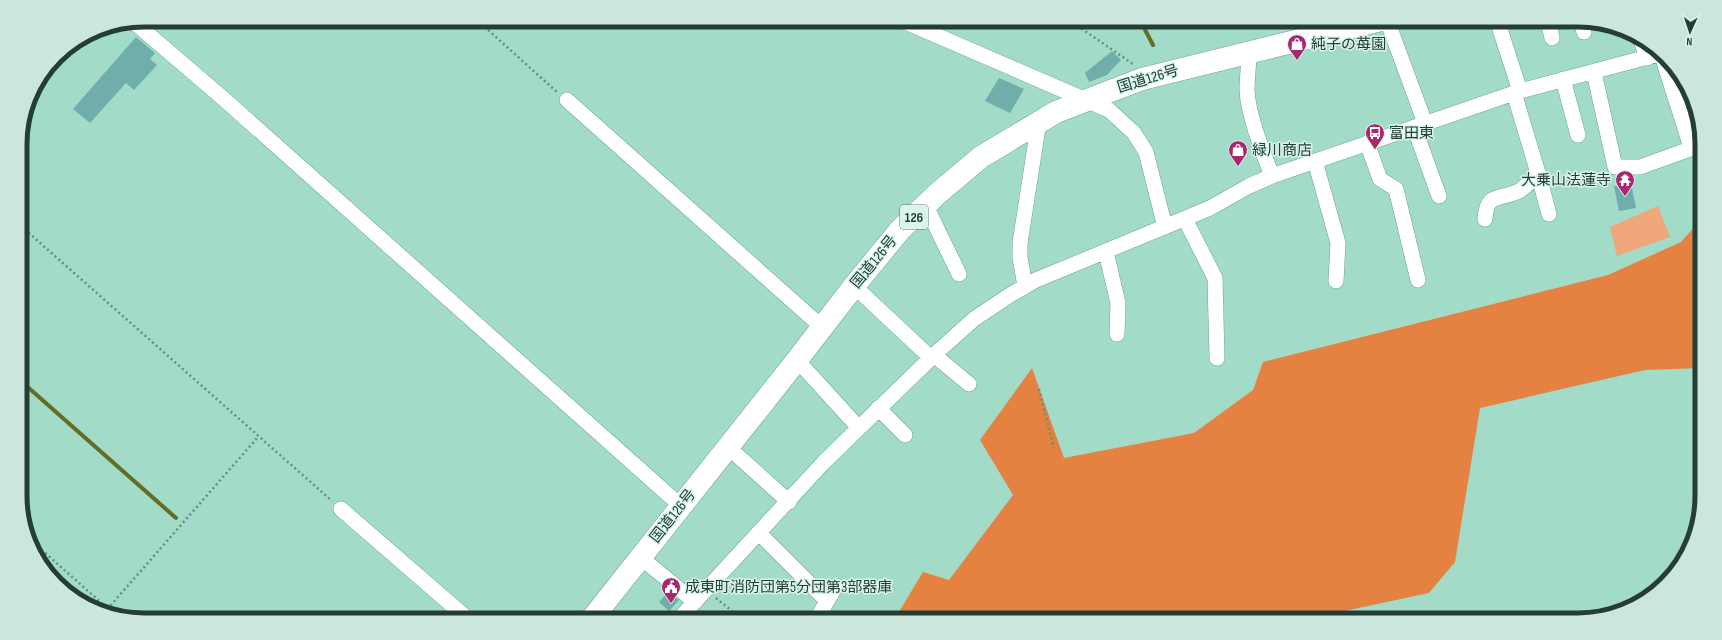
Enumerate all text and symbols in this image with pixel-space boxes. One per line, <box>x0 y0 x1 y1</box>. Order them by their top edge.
north arrow <box>1670 12 1710 52</box>
shop icon: 純子の苺園 <box>1286 33 1308 61</box>
place label: 純子の苺園 <box>1311 35 1386 54</box>
text: N <box>1686 35 1693 48</box>
street label: 国道126号 <box>1115 61 1181 97</box>
bus stop icon: 富田東 <box>1364 122 1386 150</box>
place label: 富田東 <box>1389 124 1434 143</box>
shop icon: 緑川商店 <box>1227 139 1249 167</box>
place label: 緑川商店 <box>1252 141 1312 160</box>
temple icon: 大乗山法蓮寺 <box>1614 169 1636 197</box>
place label: 大乗山法蓮寺 <box>1521 171 1611 190</box>
road number: 126 <box>900 205 928 229</box>
street label: 国道126号 <box>847 231 901 293</box>
street label: 国道126号 <box>646 485 700 547</box>
public building icon: 成東町消防団第5分団第3部器庫 <box>660 576 682 604</box>
place label: 成東町消防団第5分団第3部器庫 <box>685 578 892 597</box>

